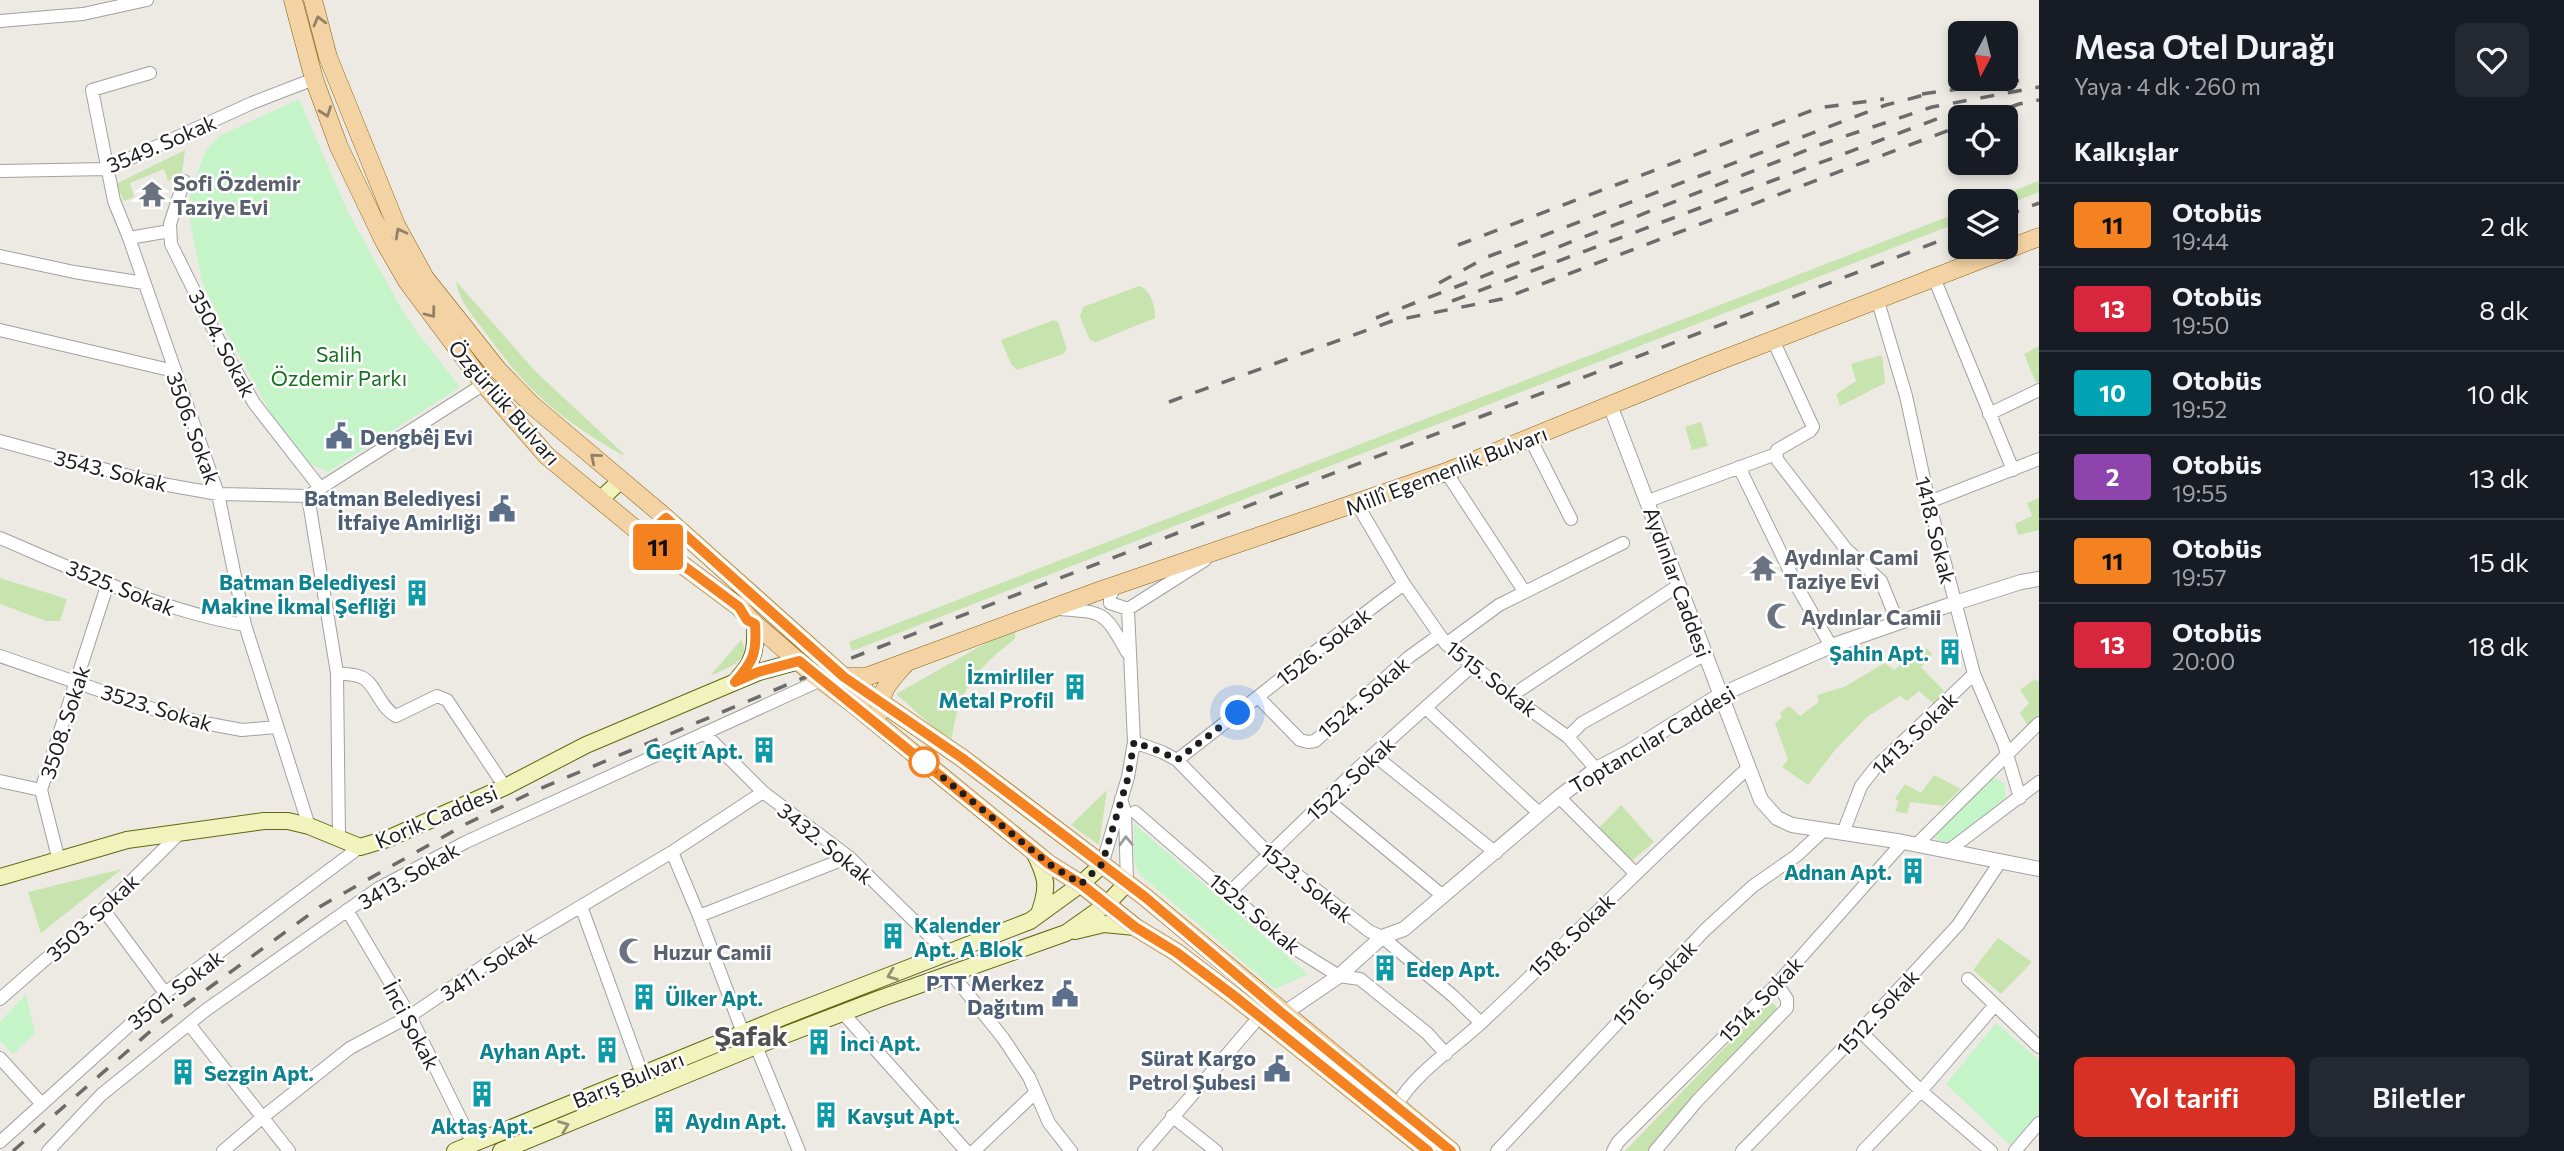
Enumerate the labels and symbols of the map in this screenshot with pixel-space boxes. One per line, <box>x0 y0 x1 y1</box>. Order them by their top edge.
one-way arrow <box>312 15 327 27</box>
north arrow <box>1948 21 2018 91</box>
one-way arrow <box>318 106 332 118</box>
street label: 3549. Sokak <box>102 109 220 177</box>
place label: Sofi Özdemir Taziye Evi <box>173 170 301 219</box>
temple icon: Sofi Özdemir Taziye Evi <box>137 179 167 209</box>
one-way arrow <box>395 227 408 240</box>
street label: 3504. Sokak <box>184 285 262 401</box>
one-way arrow <box>423 305 435 318</box>
street label: Özgürlük Bulvarı <box>444 334 566 470</box>
park label: Salih Özdemir Parkı <box>271 341 407 390</box>
street label: 3506. Sokak <box>162 368 226 488</box>
street label: Millî Egemenlik Bulvarı <box>1342 420 1550 520</box>
public building icon: Dengbêj Evi <box>324 421 354 451</box>
place label: Dengbêj Evi <box>360 424 473 449</box>
street label: 3543. Sokak <box>52 444 170 496</box>
one-way arrow <box>591 454 604 466</box>
street label: 1418. Sokak <box>1911 474 1961 586</box>
place label: Batman Belediyesi İtfaiye Amirliği <box>304 485 481 534</box>
public building icon: Batman Belediyesi İtfaiye Amirliği <box>487 494 517 524</box>
street label: Aydınlar Caddesi <box>1639 503 1717 661</box>
line badge: 11 <box>626 524 690 570</box>
place label: Aydınlar Cami Taziye Evi <box>1784 544 1919 593</box>
temple icon: Aydınlar Cami Taziye Evi <box>1748 553 1778 583</box>
street label: 3525. Sokak <box>63 554 179 620</box>
place label: Batman Belediyesi Makine İkmal Şefliği <box>201 569 396 618</box>
building icon: Batman Belediyesi Makine İkmal Şefliği <box>402 578 432 608</box>
street label: 1526. Sokak <box>1271 601 1375 691</box>
mosque icon: Aydınlar Camii <box>1765 601 1795 631</box>
place label: Aydınlar Camii <box>1801 604 1941 629</box>
street label: 1515. Sokak <box>1441 635 1543 721</box>
building icon: Şahin Apt. <box>1935 637 1965 667</box>
place label: Şahin Apt. <box>1829 640 1929 665</box>
street label: 1524. Sokak <box>1312 651 1414 743</box>
street label: 3508. Sokak <box>34 662 94 782</box>
place label: İzmirliler Metal Profil <box>939 663 1054 712</box>
building icon: İzmirliler Metal Profil <box>1060 672 1090 702</box>
street label: 3523. Sokak <box>98 678 216 736</box>
street label: Toptancılar Caddesi <box>1565 680 1739 798</box>
street label: 1413. Sokak <box>1866 686 1962 780</box>
your location <box>1220 695 1255 730</box>
street label: 1522. Sokak <box>1301 731 1399 825</box>
building icon: Geçit Apt. <box>749 735 779 765</box>
place label: Geçit Apt. <box>646 738 743 763</box>
unlabelled marker <box>909 747 939 777</box>
street label: Korik Caddesi <box>371 779 501 853</box>
street label: 3432. Sokak <box>773 797 879 889</box>
one-way arrow <box>1118 835 1134 845</box>
street label: 3413. Sokak <box>353 836 463 914</box>
street label: 1523. Sokak <box>1256 837 1358 927</box>
building icon: Adnan Apt. <box>1898 856 1928 886</box>
place label: Adnan Apt. <box>1784 859 1892 884</box>
street label: 1525. Sokak <box>1204 867 1306 959</box>
street label: 3503. Sokak <box>41 868 143 966</box>
street label: 1518. Sokak <box>1523 888 1619 982</box>
place label: Kalender Apt. A Blok <box>914 912 1023 961</box>
building icon: Kalender Apt. A Blok <box>878 921 908 951</box>
street label: 3411. Sokak <box>435 925 541 1005</box>
street label: 1516. Sokak <box>1607 935 1701 1031</box>
mosque icon: Huzur Camii <box>617 936 647 966</box>
place label: Huzur Camii <box>653 939 772 964</box>
street label: 3501. Sokak <box>122 944 228 1034</box>
street label: 1514. Sokak <box>1713 951 1807 1047</box>
building icon: Edep Apt. <box>1370 953 1400 983</box>
place label: Edep Apt. <box>1406 956 1500 981</box>
street label: 1512. Sokak <box>1831 964 1923 1060</box>
one-way arrow <box>887 967 899 981</box>
place label: PTT Merkez Dağıtım <box>926 970 1044 1019</box>
street label: İnci Sokak <box>378 977 446 1073</box>
public building icon: PTT Merkez Dağıtım <box>1050 979 1080 1009</box>
building icon: Ülker Apt. <box>629 982 659 1012</box>
place label: Ülker Apt. <box>665 985 763 1010</box>
district label: Şafak <box>714 1018 788 1052</box>
building icon: İnci Apt. <box>804 1027 834 1057</box>
place label: İnci Apt. <box>840 1030 921 1055</box>
building icon: Ayhan Apt. <box>592 1035 622 1065</box>
place label: Ayhan Apt. <box>479 1038 586 1063</box>
street label: Barış Bulvarı <box>569 1045 687 1113</box>
place label: Sürat Kargo Petrol Şubesi <box>1128 1045 1256 1094</box>
public building icon: Sürat Kargo Petrol Şubesi <box>1262 1054 1292 1084</box>
building icon: Sezgin Apt. <box>168 1057 198 1087</box>
place label: Sezgin Apt. <box>204 1060 314 1085</box>
building icon: Aktaş Apt. <box>467 1079 497 1109</box>
building icon: Kavşut Apt. <box>811 1100 841 1130</box>
place label: Kavşut Apt. <box>847 1103 960 1128</box>
building icon: Aydın Apt. <box>649 1105 679 1135</box>
place label: Aydın Apt. <box>685 1108 786 1133</box>
place label: Aktaş Apt. <box>431 1113 533 1138</box>
one-way arrow <box>558 1121 570 1135</box>

